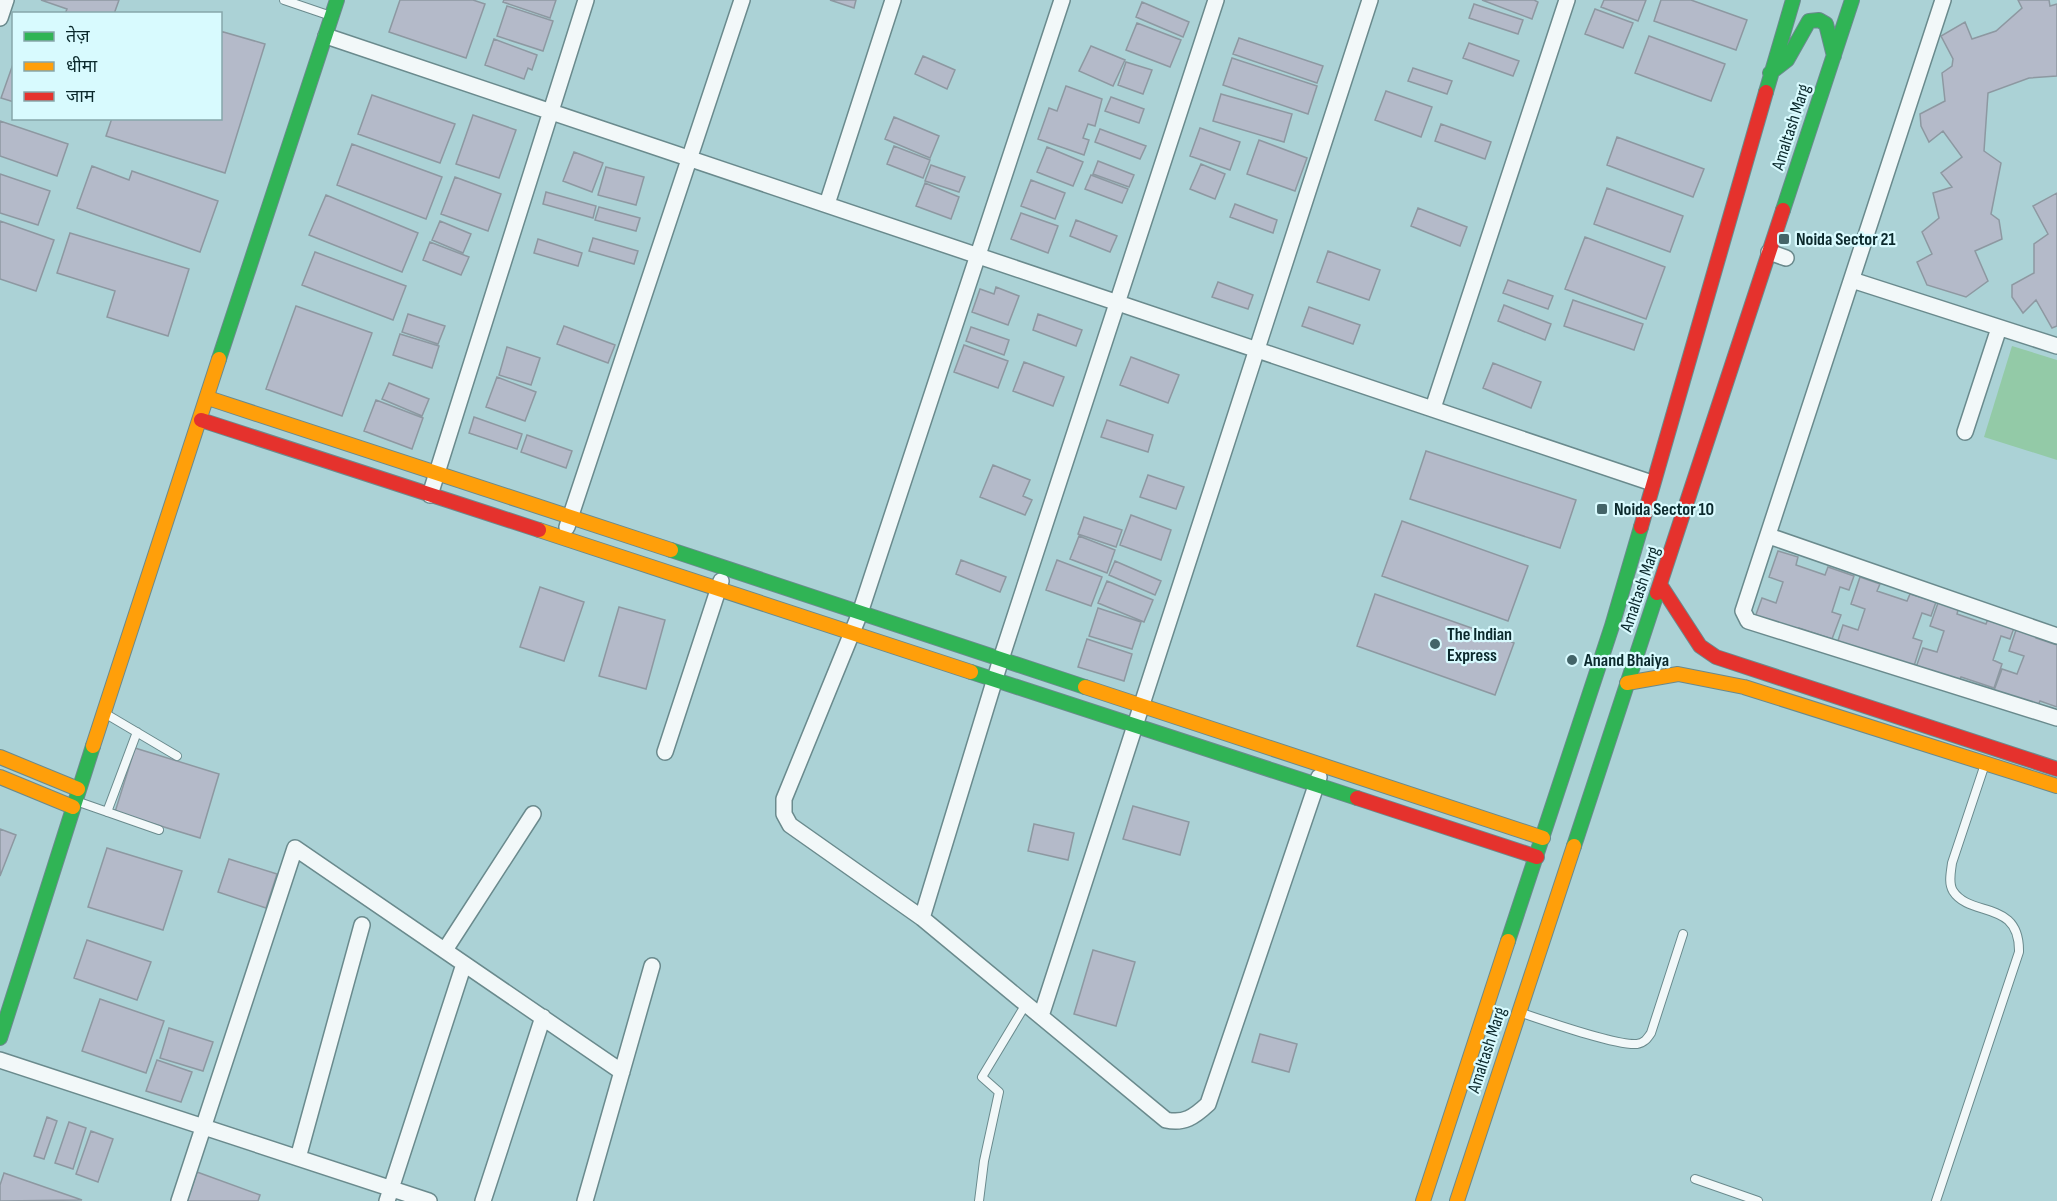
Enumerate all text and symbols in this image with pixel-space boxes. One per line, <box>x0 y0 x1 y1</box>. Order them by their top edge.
legend <box>12 12 222 120</box>
text: तेज़ <box>66 25 90 47</box>
text: धीमा <box>66 56 97 77</box>
street label: Amaltash Marg <box>1767 82 1815 173</box>
text: जाम <box>66 86 96 107</box>
place label: Noida Sector 21 <box>1796 229 1896 250</box>
marker: Noida Sector 21 <box>1777 232 1791 246</box>
place label: Noida Sector 10 <box>1614 499 1714 520</box>
marker: Noida Sector 10 <box>1595 502 1609 516</box>
street label: Amaltash Marg <box>1615 544 1664 635</box>
place label: The Indian Express <box>1447 624 1512 666</box>
marker: The Indian Express <box>1428 637 1442 651</box>
place label: Anand Bhaiya <box>1583 650 1669 671</box>
marker: Anand Bhaiya <box>1565 653 1579 667</box>
street label: Amaltash Marg <box>1463 1005 1511 1096</box>

